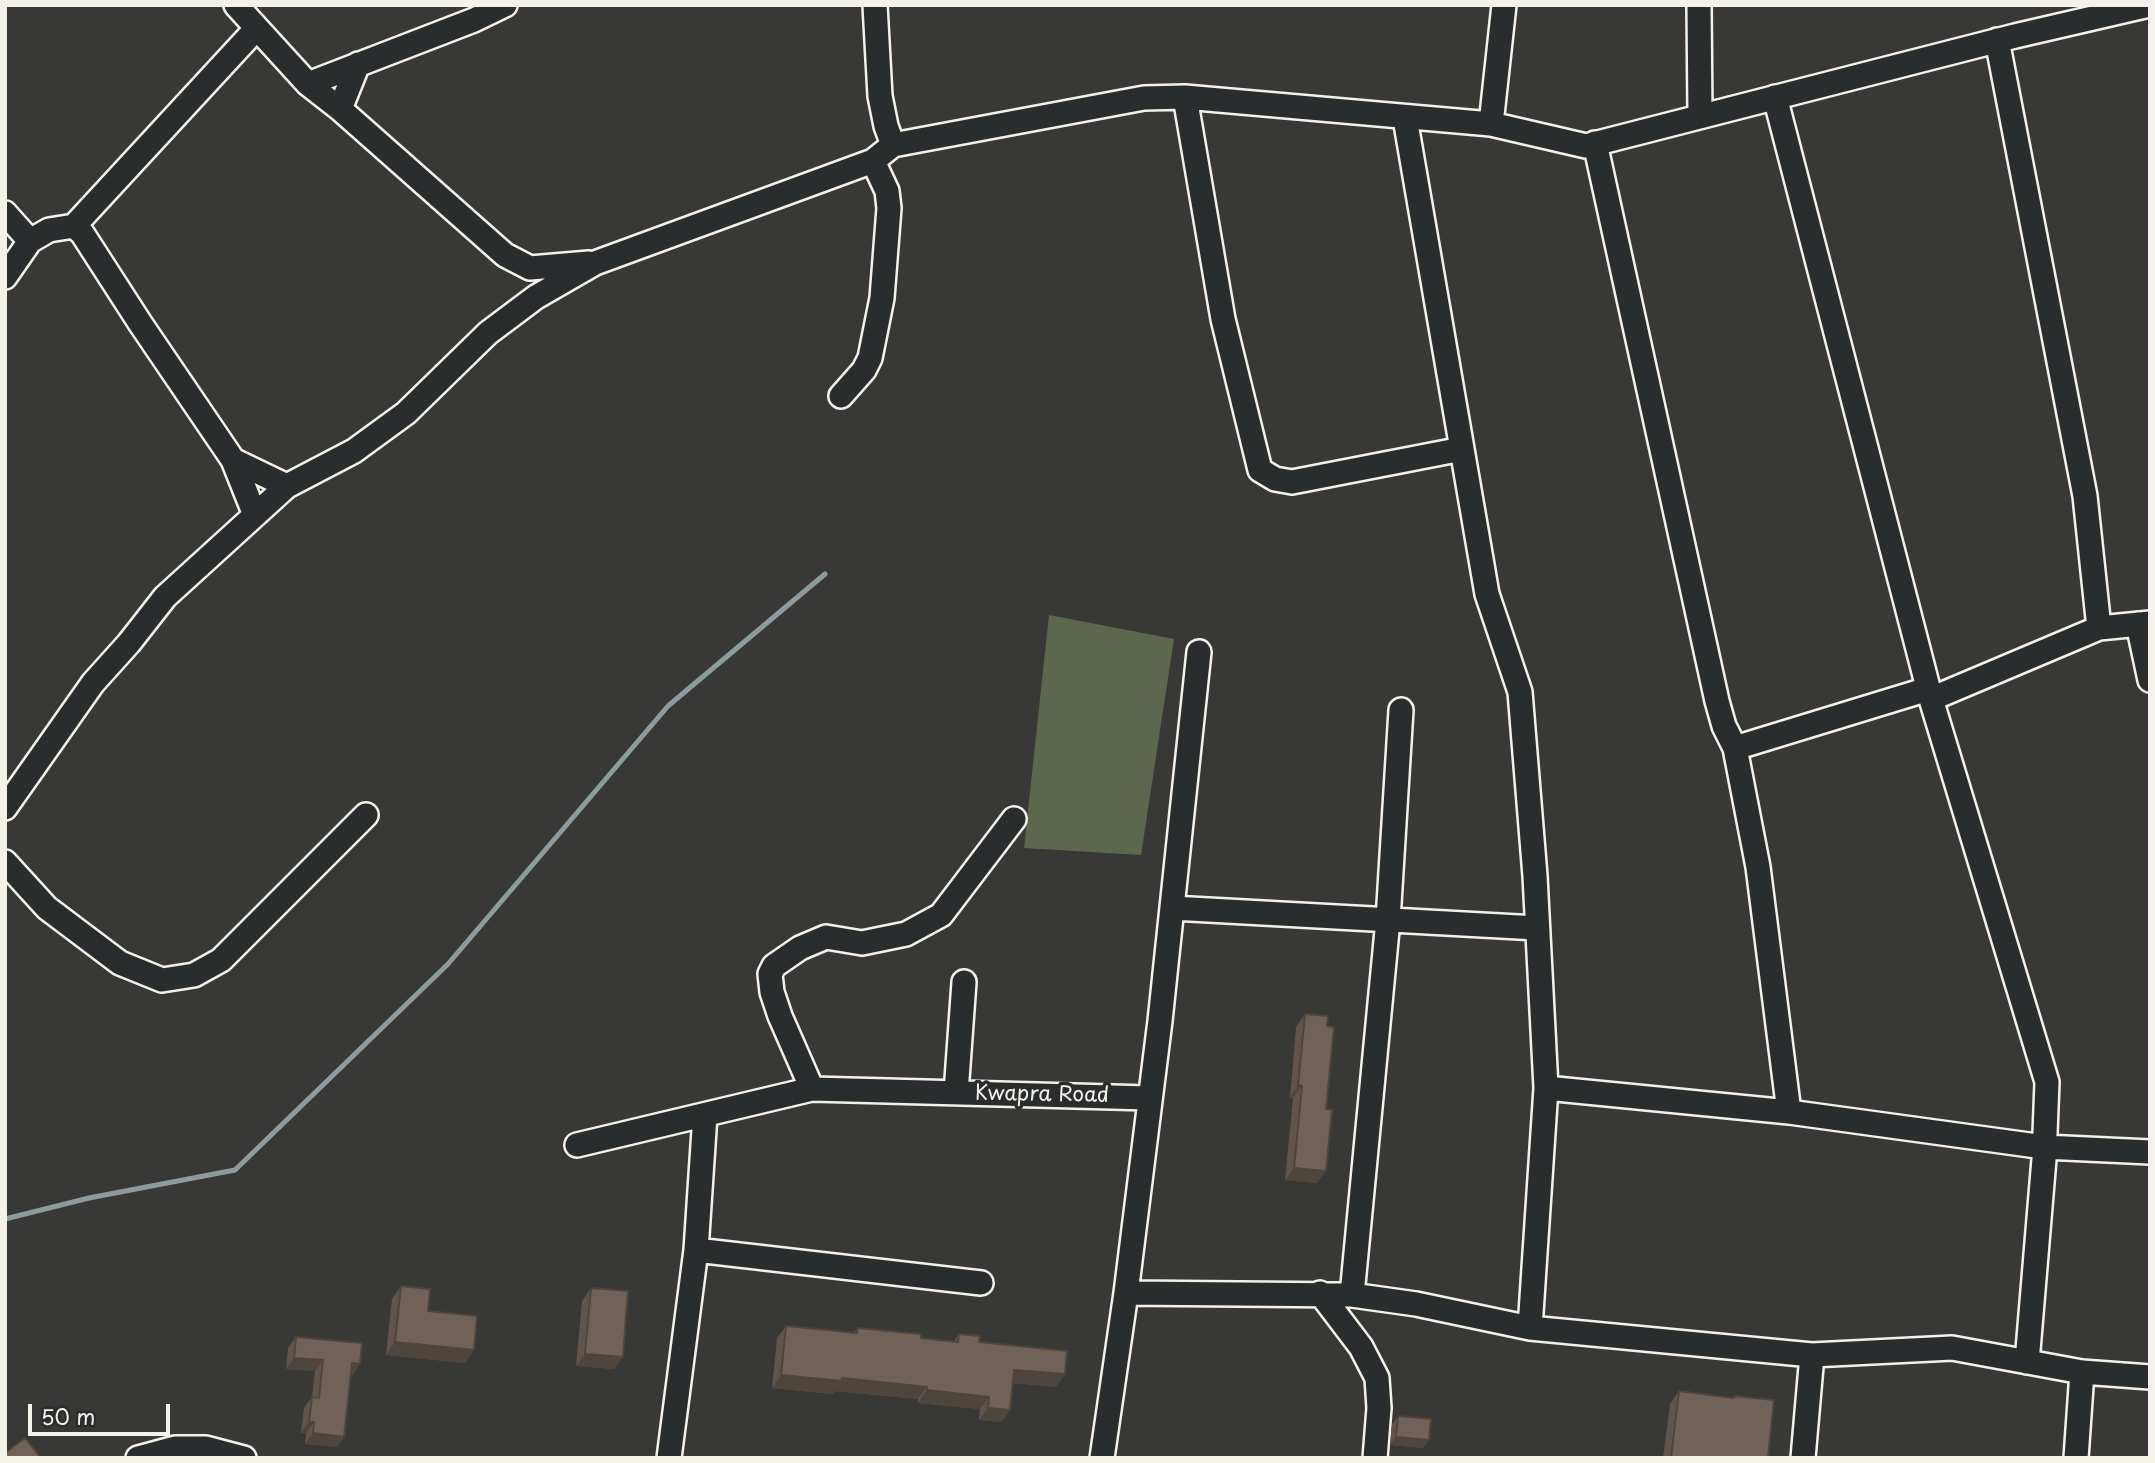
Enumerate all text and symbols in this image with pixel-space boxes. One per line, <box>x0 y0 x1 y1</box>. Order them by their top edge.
street label: Kwapra Road <box>975 1081 1109 1109</box>
scale bar <box>32 1390 173 1434</box>
text: 50 m <box>41 1400 95 1432</box>

